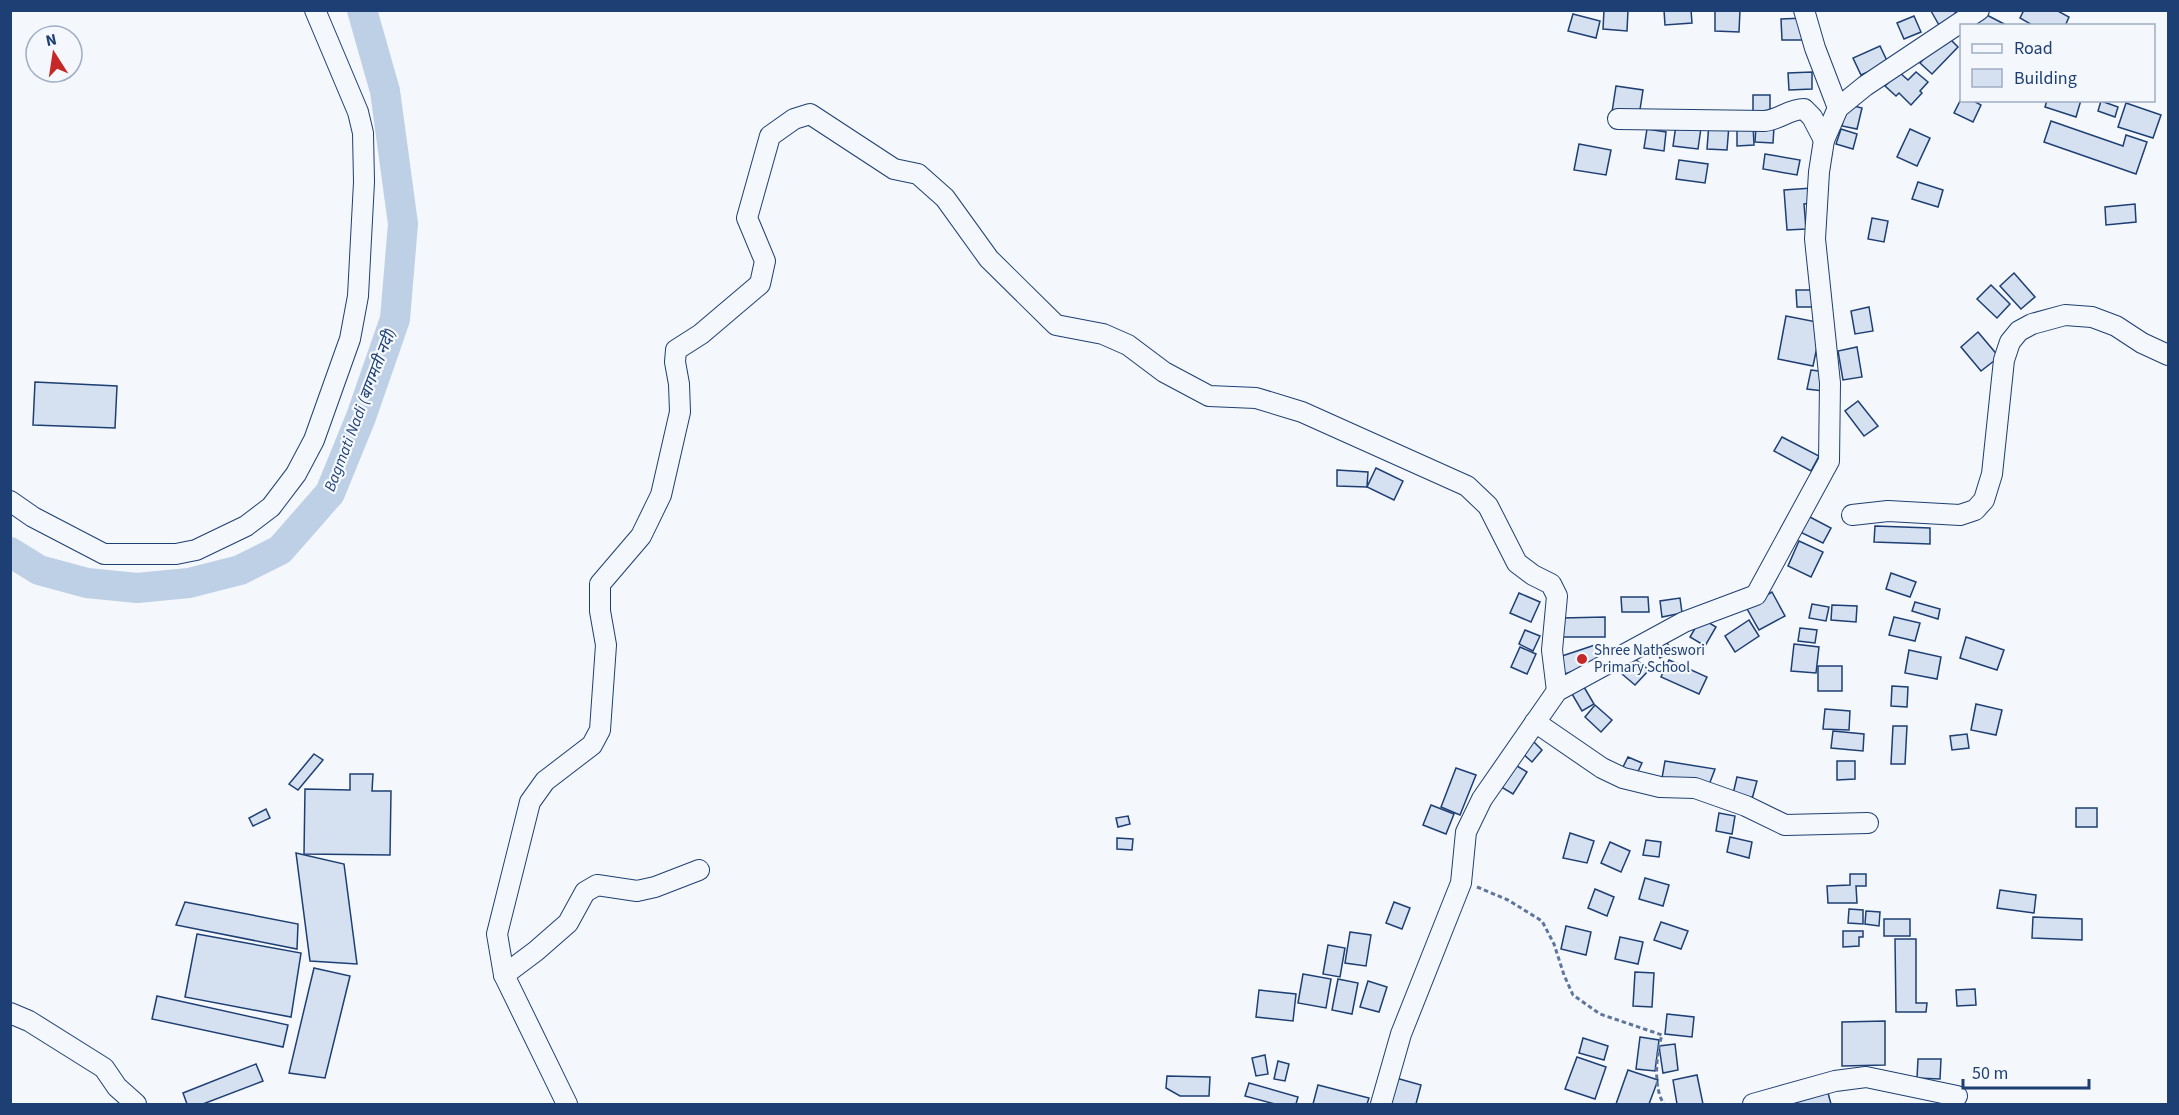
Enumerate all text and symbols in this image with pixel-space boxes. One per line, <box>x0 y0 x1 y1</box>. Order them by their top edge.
north arrow <box>24 24 84 84</box>
legend <box>1960 24 2155 102</box>
text: N <box>44 28 59 52</box>
text: Road <box>2014 36 2053 61</box>
text: Building <box>2014 66 2077 91</box>
water label: Bagmati Nadi (बागमती नदी) <box>319 325 401 495</box>
place label: Shree Natheswori Primary School <box>1594 640 1705 678</box>
marker: Shree Natheswori Primary School <box>1575 652 1589 666</box>
scale bar <box>1963 1052 2089 1090</box>
text: 50 m <box>1972 1061 2008 1086</box>

